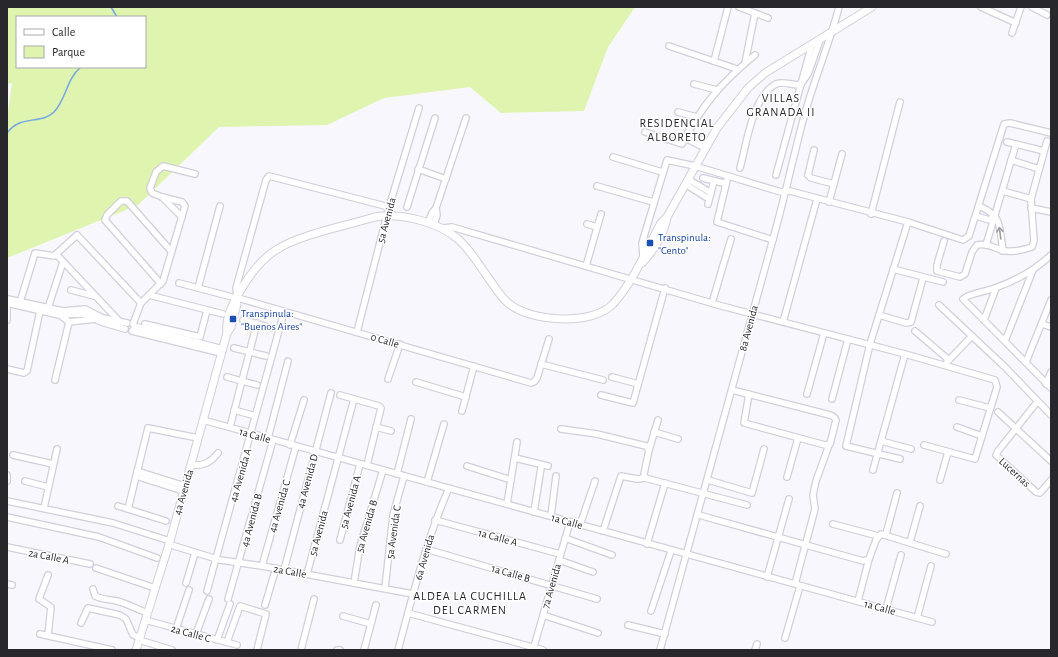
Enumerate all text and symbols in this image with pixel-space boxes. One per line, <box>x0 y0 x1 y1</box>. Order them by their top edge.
legend <box>16 16 146 68</box>
text: Calle <box>52 26 75 38</box>
text: Parque <box>52 46 85 58</box>
district label: VILLAS GRANADA II <box>747 92 815 118</box>
district label: RESIDENCIAL ALBORETO <box>639 117 715 143</box>
street label: 5a Avenida <box>375 196 398 244</box>
one-way arrow <box>996 227 1004 240</box>
place label: Transpinula: "Cento" <box>658 232 711 256</box>
marker: Transpinula: "Cento" <box>645 238 655 248</box>
street label: 8a Avenida <box>737 304 760 352</box>
place label: Transpinula: "Buenos Aires" <box>241 308 302 332</box>
marker: Transpinula: "Buenos Aires" <box>228 314 238 324</box>
street label: 0 Calle <box>369 331 400 350</box>
street label: 1a Calle <box>238 426 272 445</box>
street label: 4a Avenida A <box>228 446 254 503</box>
street label: 4a Avenida D <box>295 453 320 510</box>
street label: Lucernas <box>997 456 1032 489</box>
street label: 4a Avenida <box>172 468 195 516</box>
street label: 5a Avenida A <box>338 474 363 530</box>
street label: 4a Avenida C <box>267 478 292 534</box>
street label: 4a Avenida B <box>239 492 264 548</box>
street label: 5a Avenida B <box>354 499 379 554</box>
street label: 5a Avenida C <box>384 504 403 560</box>
street label: 5a Avenida <box>307 509 330 557</box>
street label: 1a Calle <box>550 512 584 531</box>
street label: 1a Calle A <box>477 527 519 548</box>
street label: 6a Avenida <box>413 533 436 581</box>
street label: 2a Calle A <box>28 547 71 566</box>
street label: 7a Avenida <box>540 562 563 610</box>
street label: 2a Calle <box>273 563 307 580</box>
street label: 1a Calle B <box>490 563 532 584</box>
district label: ALDEA LA CUCHILLA DEL CARMEN <box>413 590 527 616</box>
street label: 1a Calle <box>863 598 897 617</box>
street label: 2a Calle C <box>170 623 212 644</box>

